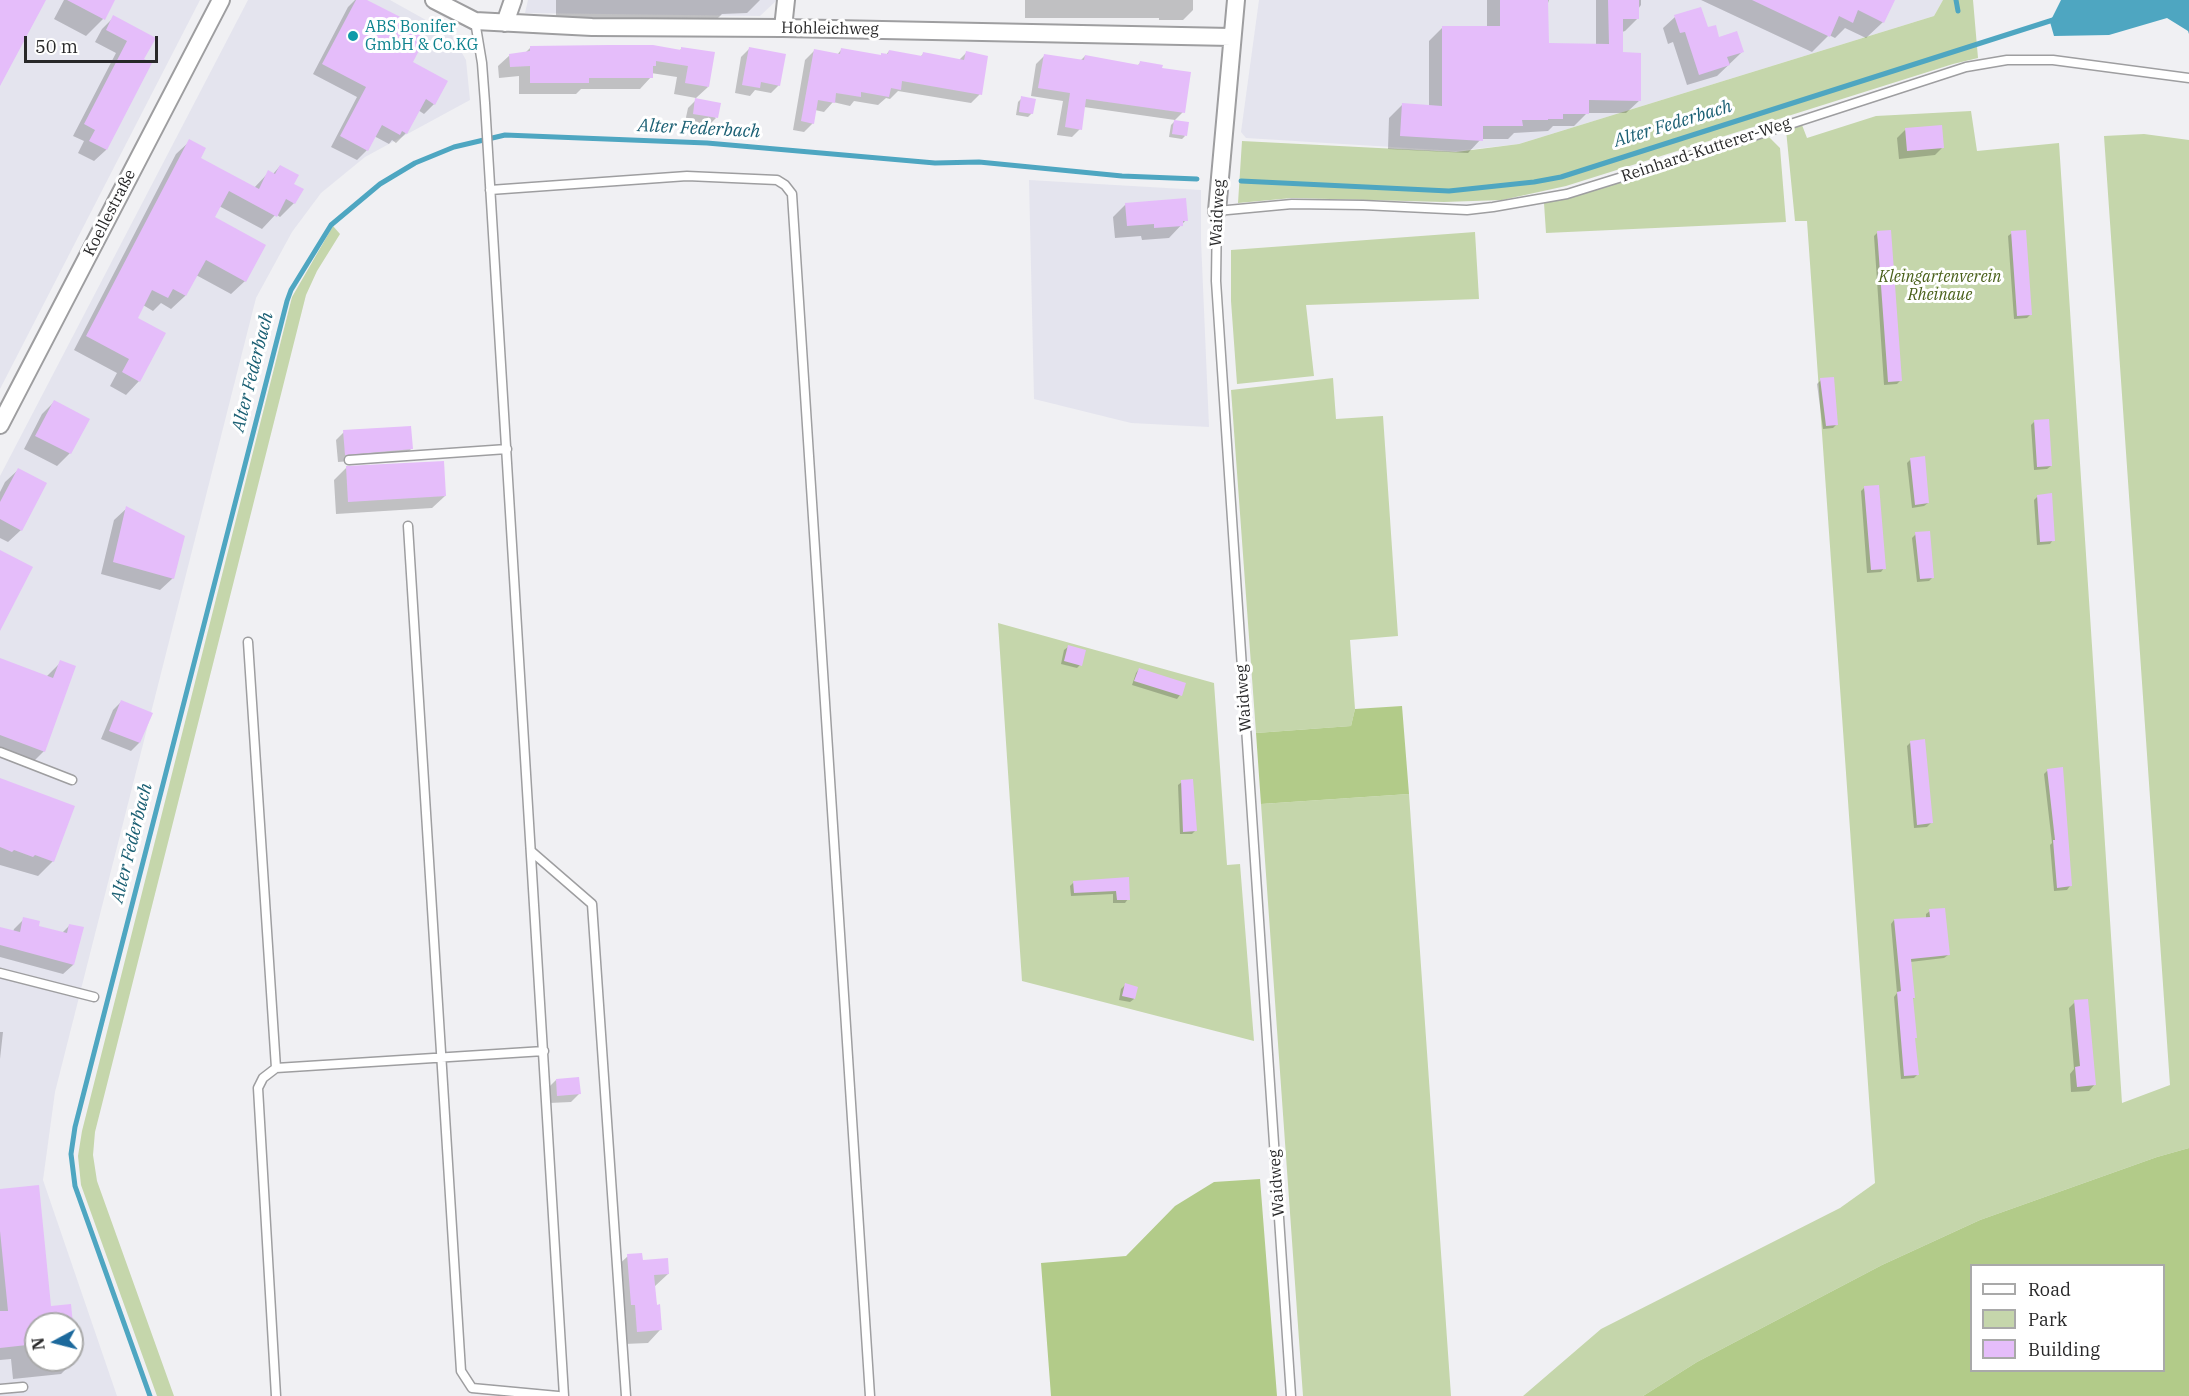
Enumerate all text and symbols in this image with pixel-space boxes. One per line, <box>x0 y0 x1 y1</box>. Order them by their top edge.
place label: ABS Bonifer GmbH & Co.KG <box>365 17 478 55</box>
street label: Hohleichweg <box>781 19 879 39</box>
scale bar <box>27 24 160 62</box>
marker: ABS Bonifer GmbH & Co.KG <box>346 29 360 43</box>
text: 50 m <box>35 35 78 58</box>
water label: Alter Federbach <box>1611 96 1735 152</box>
street label: Reinhard-Kutterer-Weg <box>1619 113 1793 187</box>
water label: Alter Federbach <box>637 115 761 143</box>
street label: Koellestraße <box>80 166 140 260</box>
street label: Waidweg <box>1207 179 1229 247</box>
park label: Kleingartenverein Rheinaue <box>1879 267 2001 305</box>
water label: Alter Federbach <box>228 310 278 434</box>
street label: Waidweg <box>1232 664 1256 732</box>
water label: Alter Federbach <box>107 781 157 905</box>
street label: Waidweg <box>1265 1149 1289 1217</box>
legend <box>1970 1264 2165 1372</box>
text: Road <box>2028 1278 2071 1301</box>
text: Park <box>2028 1308 2067 1331</box>
north arrow <box>24 1312 84 1372</box>
text: N <box>27 1336 49 1351</box>
text: Building <box>2028 1338 2100 1361</box>

